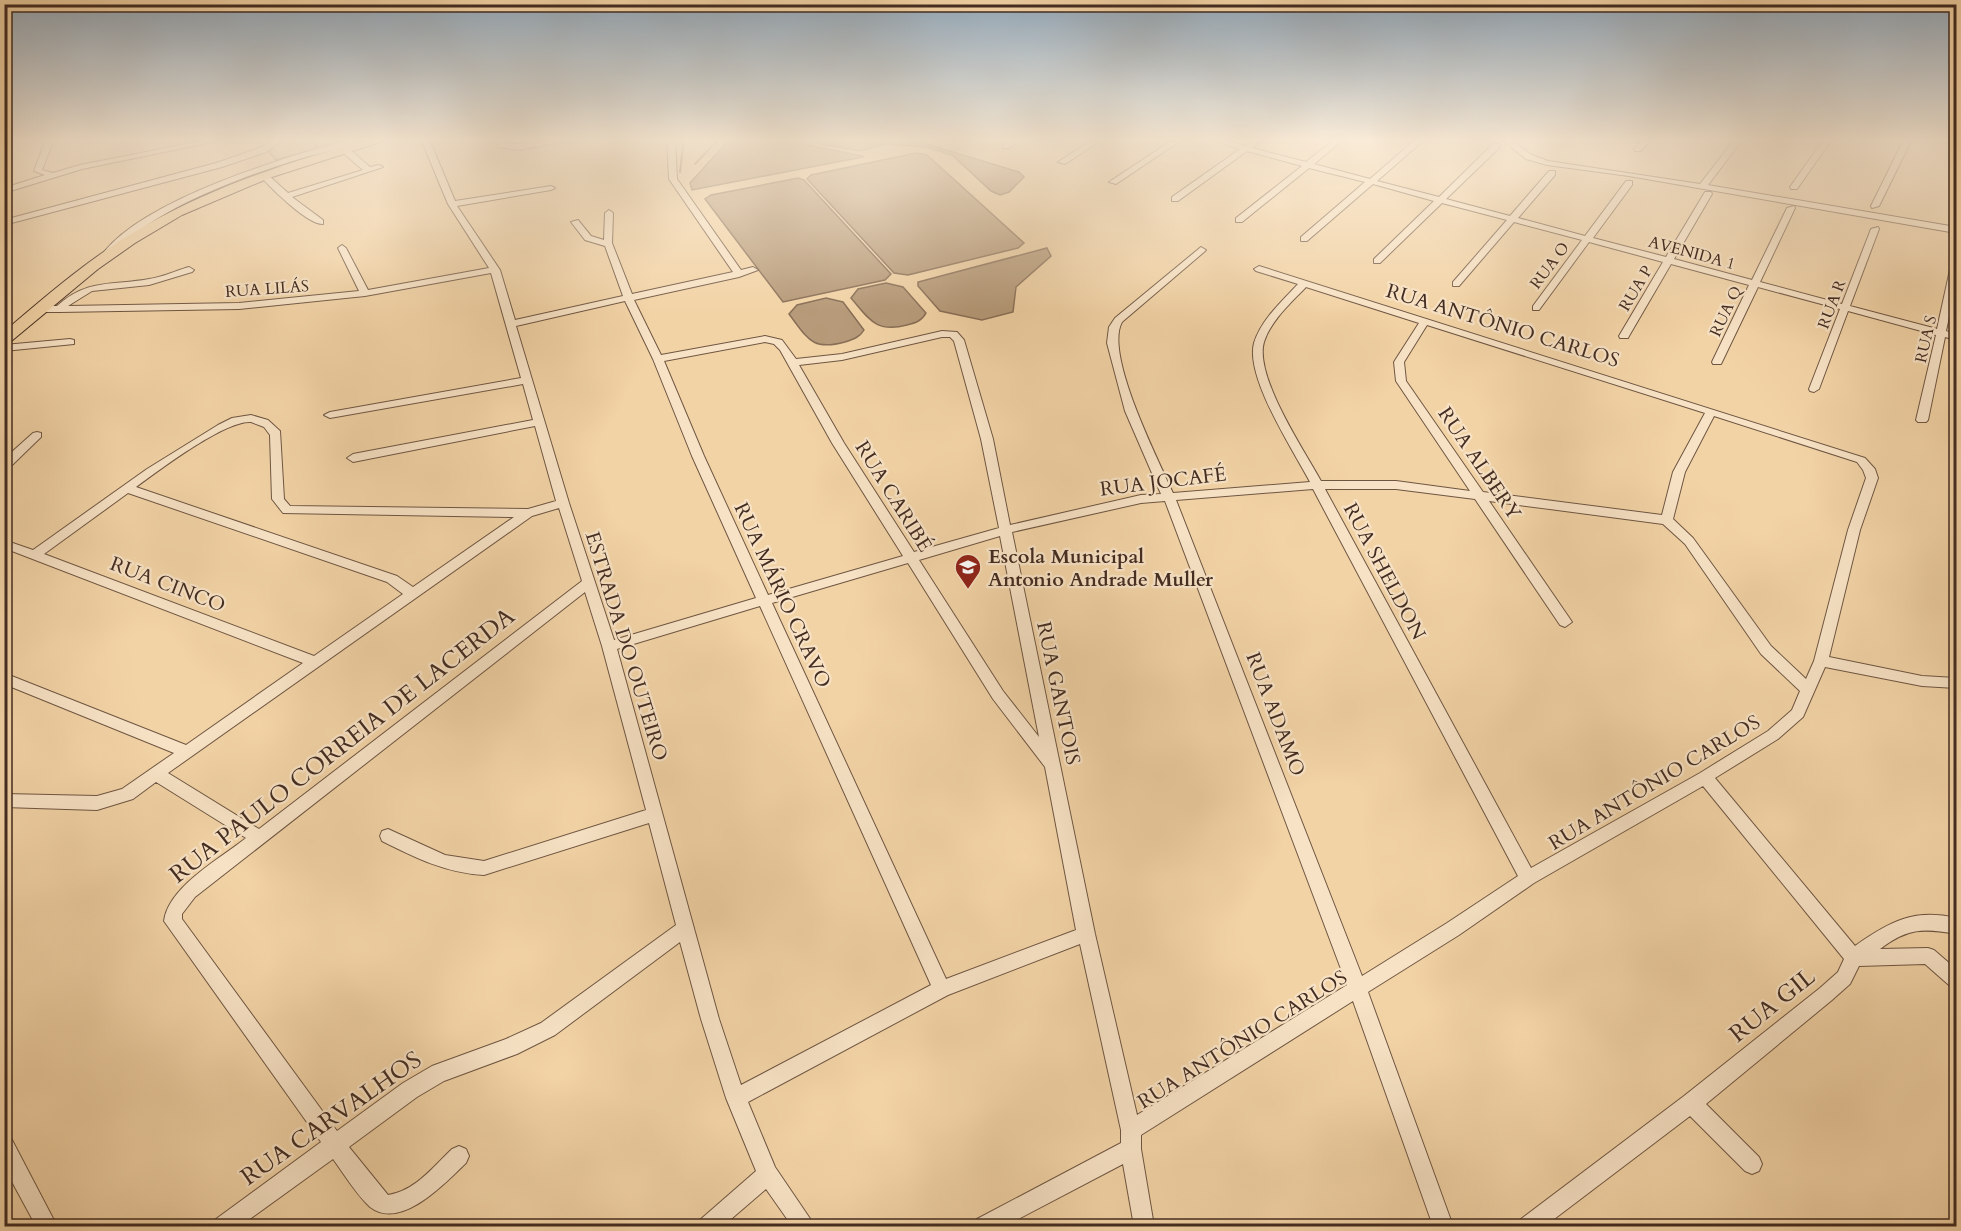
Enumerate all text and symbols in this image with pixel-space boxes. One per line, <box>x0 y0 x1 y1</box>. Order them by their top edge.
street label: AVENIDA 1 <box>1646 231 1738 275</box>
street label: RUA O <box>1525 238 1575 294</box>
street label: RUA P <box>1614 262 1658 315</box>
street label: RUA LILÁS <box>224 275 310 303</box>
street label: RUA ANTÔNIO CARLOS <box>1383 277 1623 374</box>
street label: RUA R <box>1813 277 1851 332</box>
street label: RUA Q <box>1705 282 1747 340</box>
street label: RUA S <box>1910 313 1942 365</box>
street label: RUA ALBERY <box>1432 401 1527 525</box>
street label: RUA CARIBÉ <box>849 436 938 557</box>
street label: RUA JOCAFÉ <box>1098 460 1228 503</box>
street label: RUA MÁRIO CRAVO <box>728 498 837 692</box>
street label: RUA SHELDON <box>1337 498 1432 644</box>
street label: ESTRADA DO OUTEIRO <box>579 528 674 764</box>
place label: Escola Municipal Antonio Andrade Muller <box>988 543 1214 593</box>
street label: RUA CINCO <box>106 550 229 619</box>
school or university icon: Escola Municipal Antonio Andrade Muller <box>953 552 983 590</box>
street label: RUA PAULO CORREIA DE LACERDA <box>163 599 523 891</box>
street label: RUA GANTOIS <box>1030 619 1087 767</box>
street label: RUA ADAMO <box>1240 648 1312 780</box>
street label: RUA ANTÔNIO CARLOS <box>1543 708 1765 856</box>
street label: RUA GIL <box>1723 960 1822 1050</box>
street label: RUA ANTÔNIO CARLOS <box>1132 964 1352 1115</box>
street label: RUA CARVALHOS <box>234 1044 428 1193</box>

